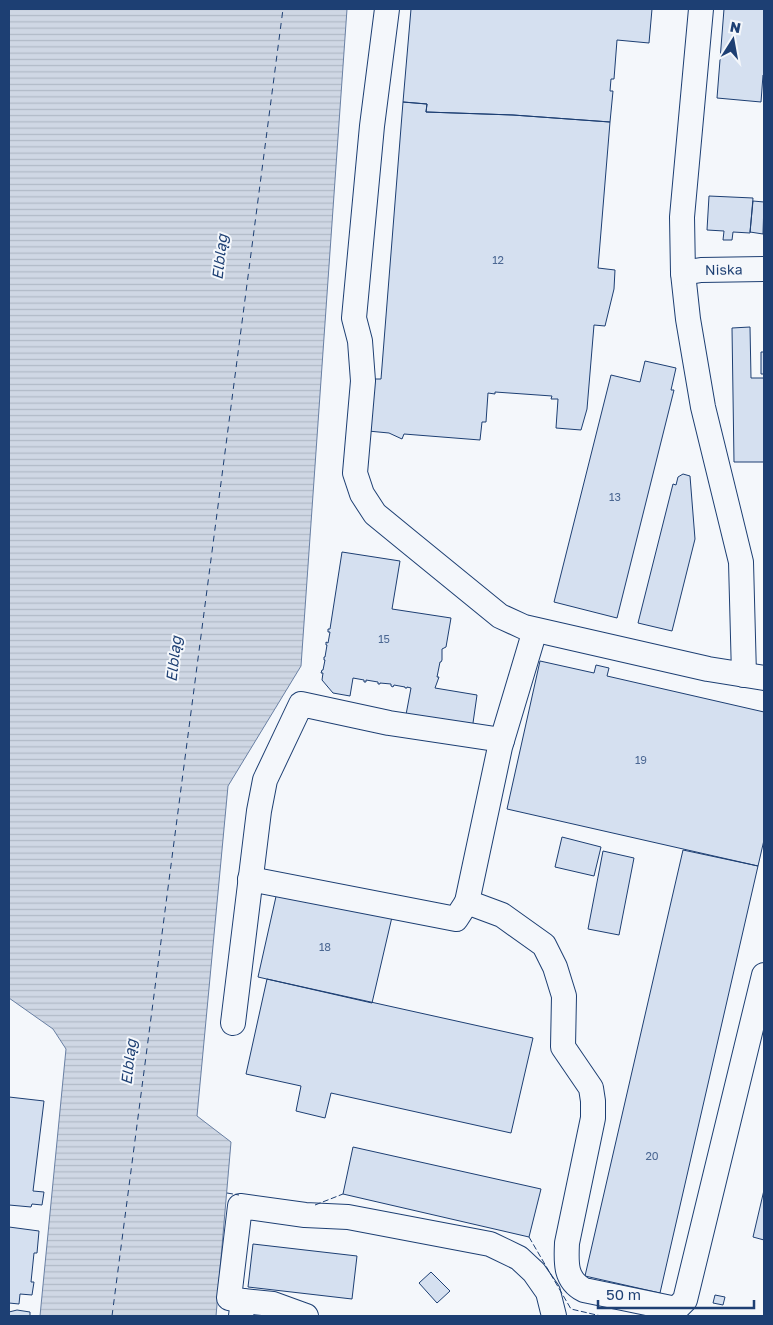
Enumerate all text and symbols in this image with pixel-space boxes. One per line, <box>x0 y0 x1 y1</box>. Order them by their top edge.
north arrow <box>708 15 758 65</box>
text: N <box>729 17 742 36</box>
water label: Elbląg <box>208 231 232 281</box>
house number: 12 <box>492 253 504 266</box>
street label: Niska <box>705 260 743 278</box>
house number: 13 <box>609 490 621 503</box>
house number: 15 <box>378 632 390 645</box>
water label: Elbląg <box>162 633 186 683</box>
house number: 19 <box>635 753 647 766</box>
house number: 18 <box>319 940 331 953</box>
water label: Elbląg <box>117 1036 141 1086</box>
house number: 20 <box>645 1149 659 1162</box>
scale bar <box>598 1278 754 1310</box>
text: 50 m <box>606 1285 641 1303</box>

